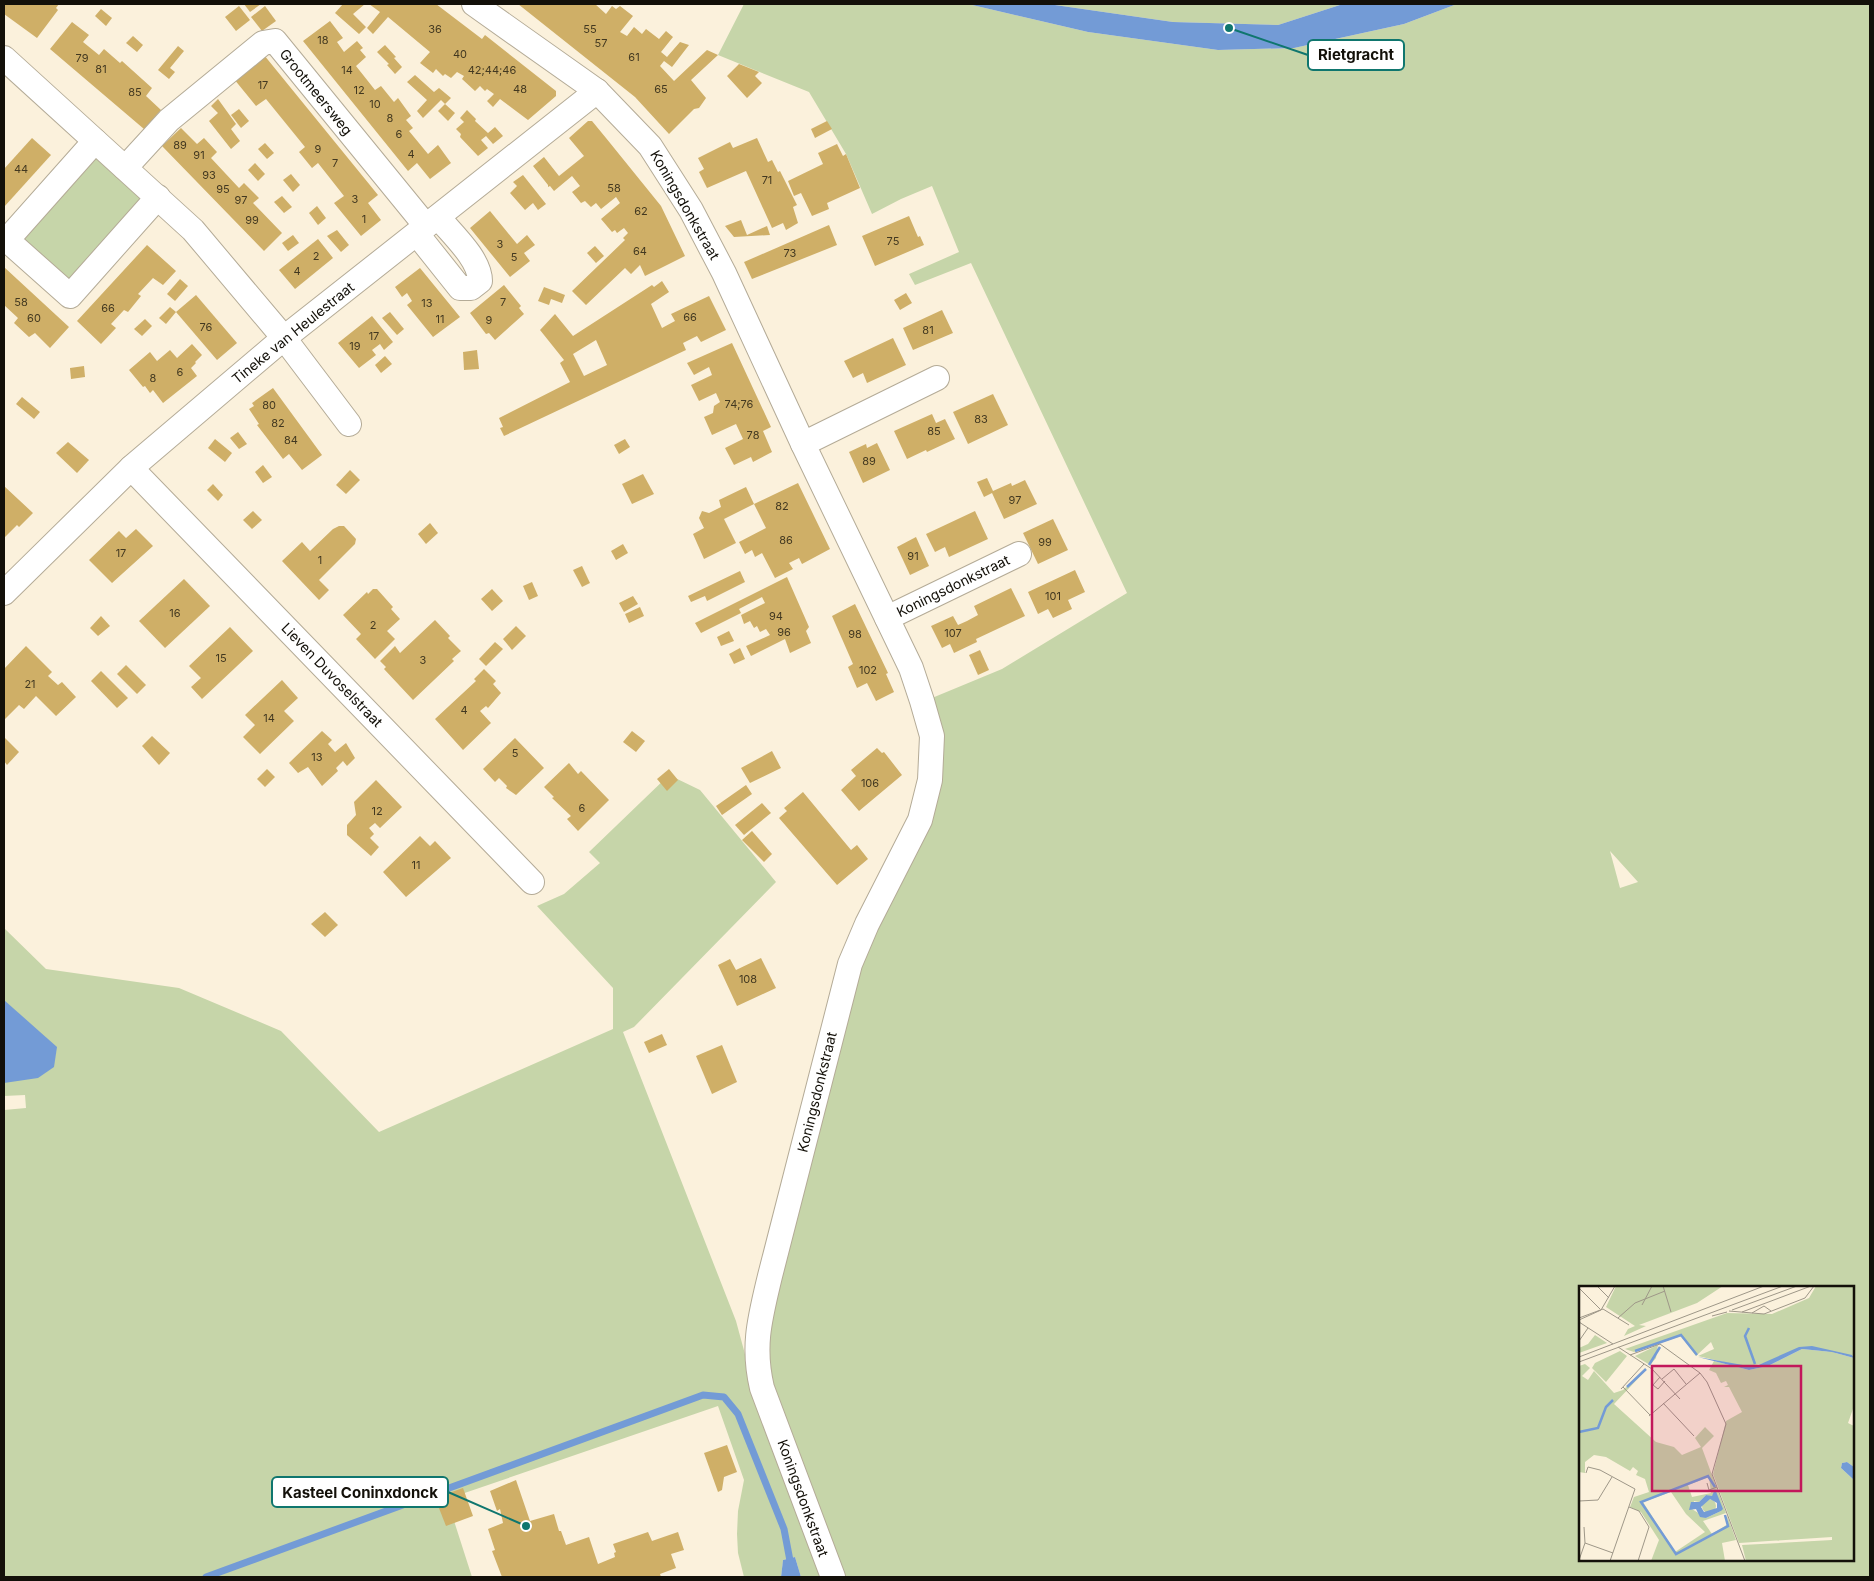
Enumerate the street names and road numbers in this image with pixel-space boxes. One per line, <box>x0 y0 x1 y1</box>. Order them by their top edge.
street label: Grootmeersweg <box>276 45 356 138</box>
street label: Koningsdonkstraat <box>647 147 724 263</box>
street label: Tineke van Heulestraat <box>228 278 357 387</box>
street label: Koningsdonkstraat <box>893 551 1012 620</box>
street label: Lieven Duvoselstraat <box>278 619 387 730</box>
street label: Koningsdonkstraat <box>793 1029 840 1154</box>
street label: Koningsdonkstraat <box>774 1437 833 1559</box>

